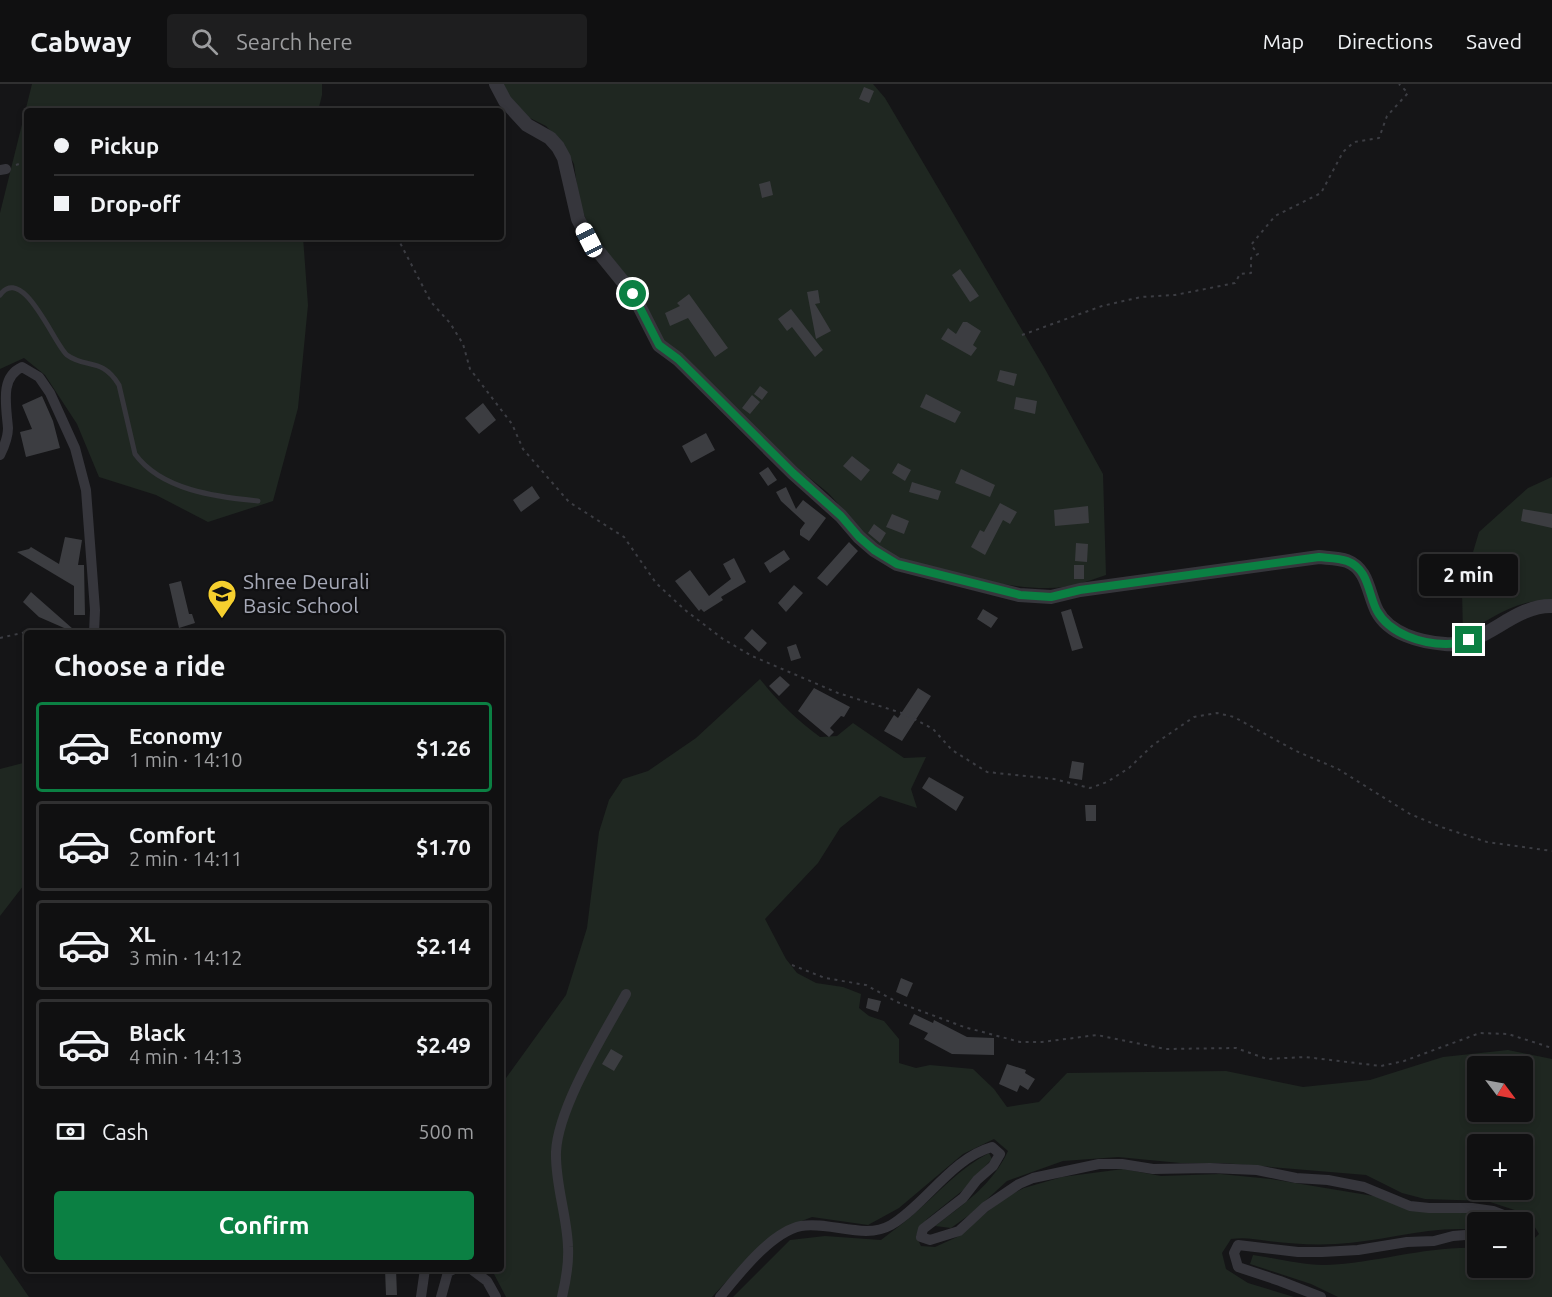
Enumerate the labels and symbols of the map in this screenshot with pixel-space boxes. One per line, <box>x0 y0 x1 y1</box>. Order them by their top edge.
car <box>573 220 605 260</box>
route start <box>619 280 646 307</box>
callout: 2 min <box>1420 553 1518 595</box>
place label: Shree Deurali Basic School <box>243 569 370 617</box>
school or university icon: Shree Deurali Basic School <box>206 578 238 620</box>
route end <box>1455 626 1482 653</box>
north arrow <box>1467 1056 1533 1122</box>

